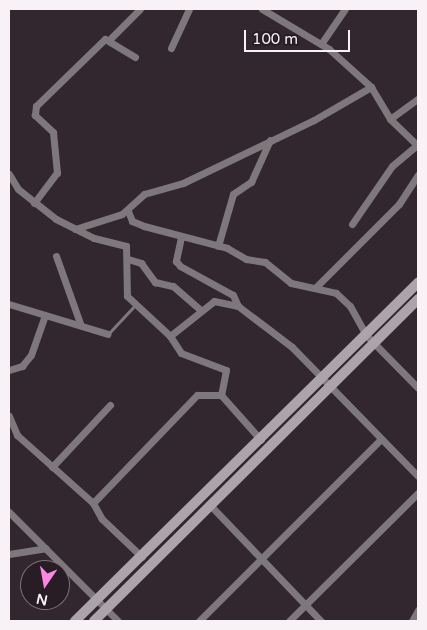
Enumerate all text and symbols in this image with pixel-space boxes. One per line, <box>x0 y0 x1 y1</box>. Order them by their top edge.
scale bar <box>247 20 353 52</box>
text: 100 m <box>252 30 298 48</box>
north arrow <box>20 560 70 610</box>
text: N <box>35 590 49 609</box>

